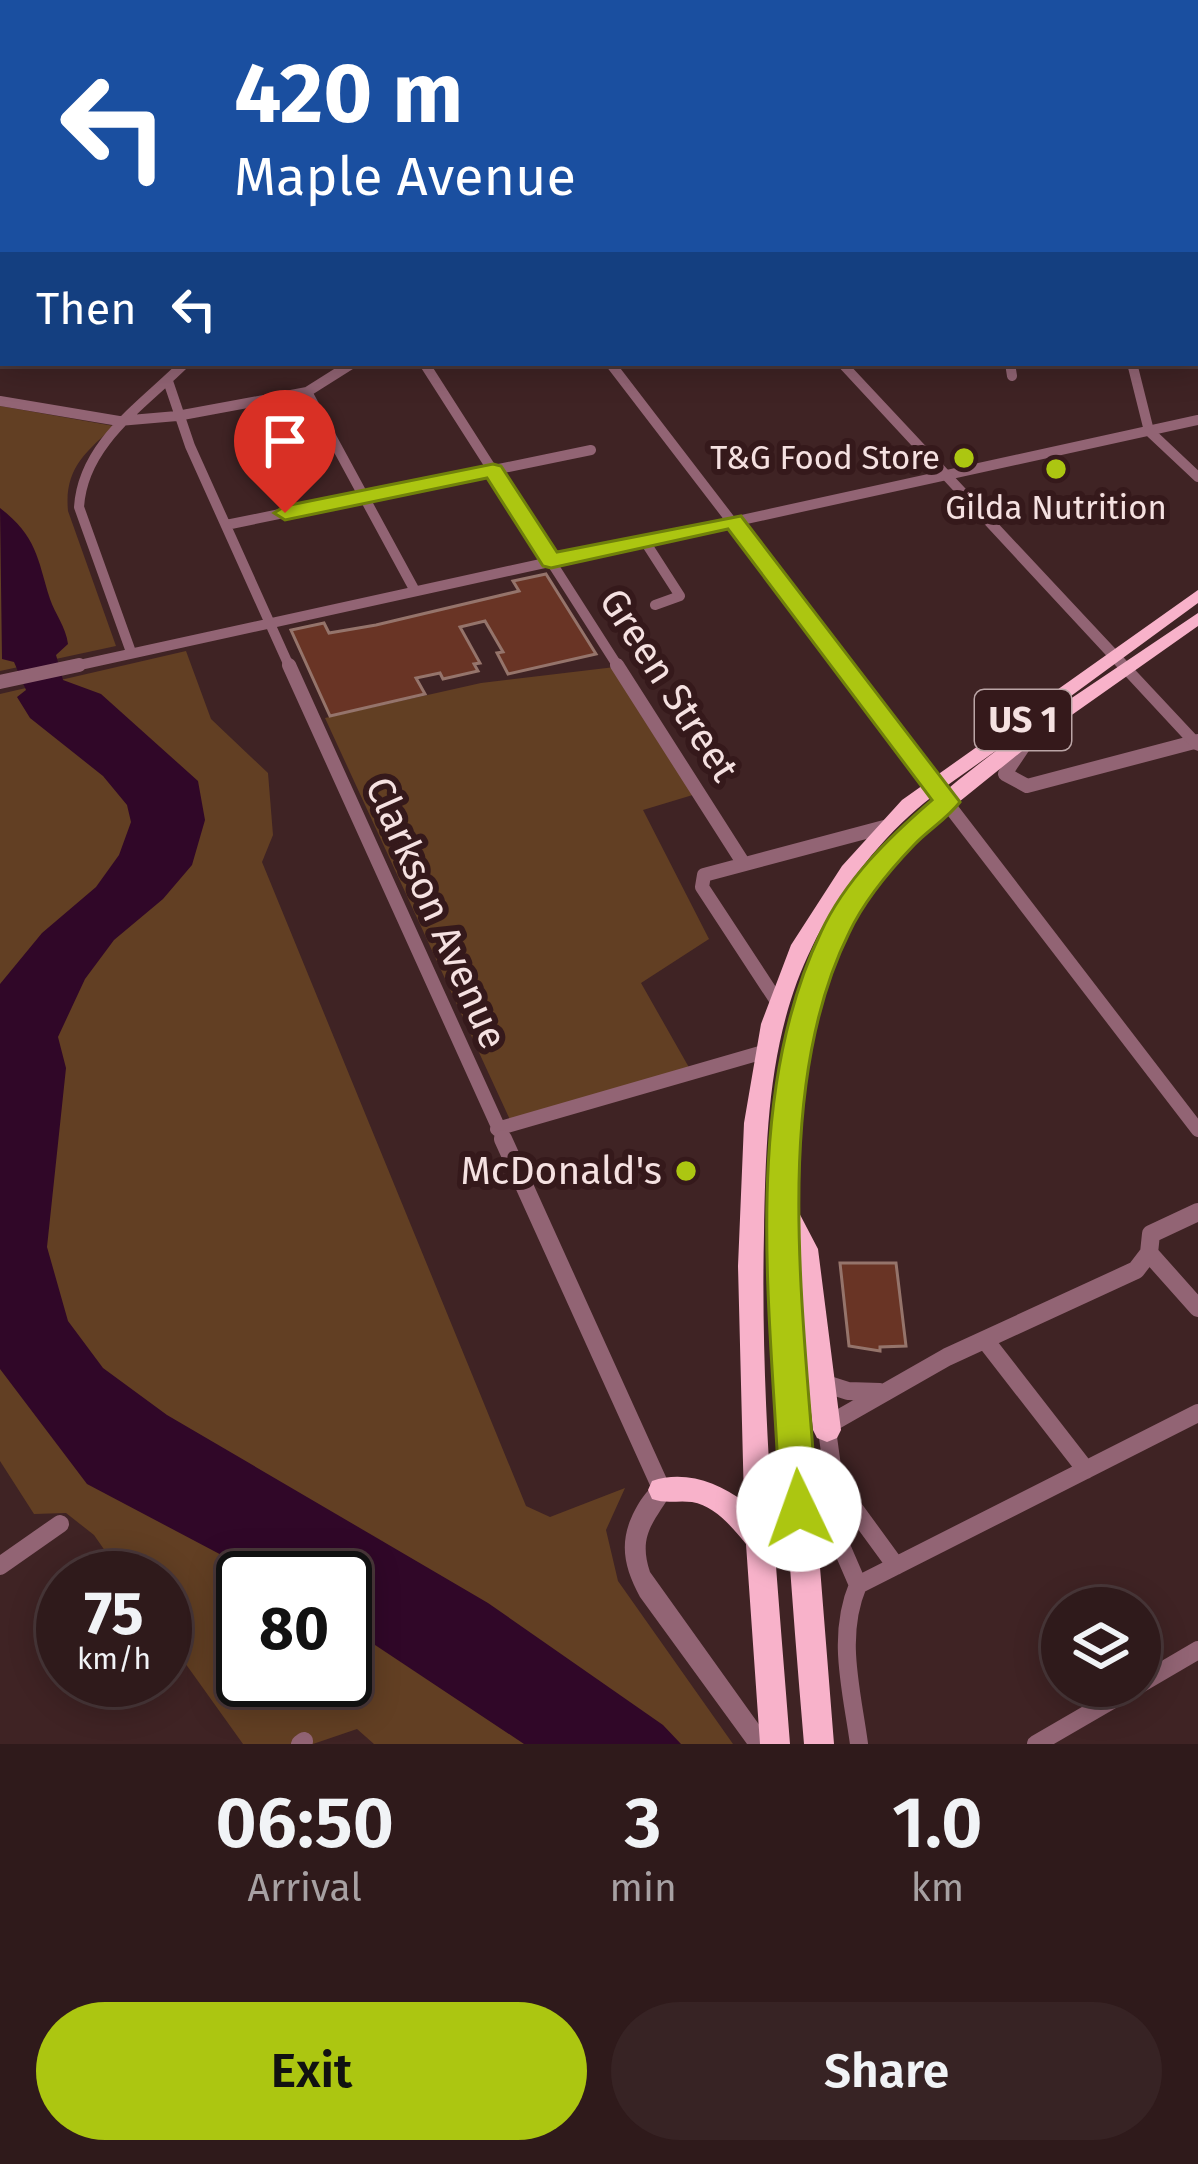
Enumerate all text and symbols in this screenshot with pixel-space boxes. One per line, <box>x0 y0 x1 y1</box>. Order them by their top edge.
text: 420 m <box>234 43 463 144</box>
icon: left <box>36 48 192 204</box>
text: Maple Avenue <box>234 145 576 209</box>
icon: left <box>161 276 227 342</box>
text: Then <box>36 282 137 336</box>
pin <box>234 390 336 513</box>
icon: arrive <box>252 408 318 474</box>
place label: T&G Food Store <box>710 438 940 478</box>
marker: T&G Food Store <box>951 445 977 471</box>
marker: Gilda Nutrition <box>1043 456 1069 482</box>
place label: Gilda Nutrition <box>945 488 1167 528</box>
street label: Green Street <box>590 580 749 791</box>
road number: US 1 <box>975 690 1071 750</box>
street label: Clarkson Avenue <box>356 770 516 1056</box>
place label: McDonald's <box>461 1148 662 1194</box>
marker: McDonald's <box>673 1158 699 1184</box>
position arrow <box>736 1446 862 1572</box>
speed limit sign: 80 <box>216 1551 372 1707</box>
text: 75 <box>84 1578 144 1650</box>
map controls <box>1041 1587 1161 1707</box>
button: layers <box>1041 1587 1161 1707</box>
text: km/h <box>77 1641 151 1677</box>
text: 06:50 <box>215 1780 394 1866</box>
text: 3 <box>625 1780 662 1866</box>
text: 1.0 <box>892 1780 983 1866</box>
text: Arrival <box>248 1865 362 1911</box>
text: min <box>609 1865 677 1911</box>
text: km <box>911 1865 964 1911</box>
button: Exit <box>36 2002 587 2140</box>
button: Share <box>611 2002 1162 2140</box>

